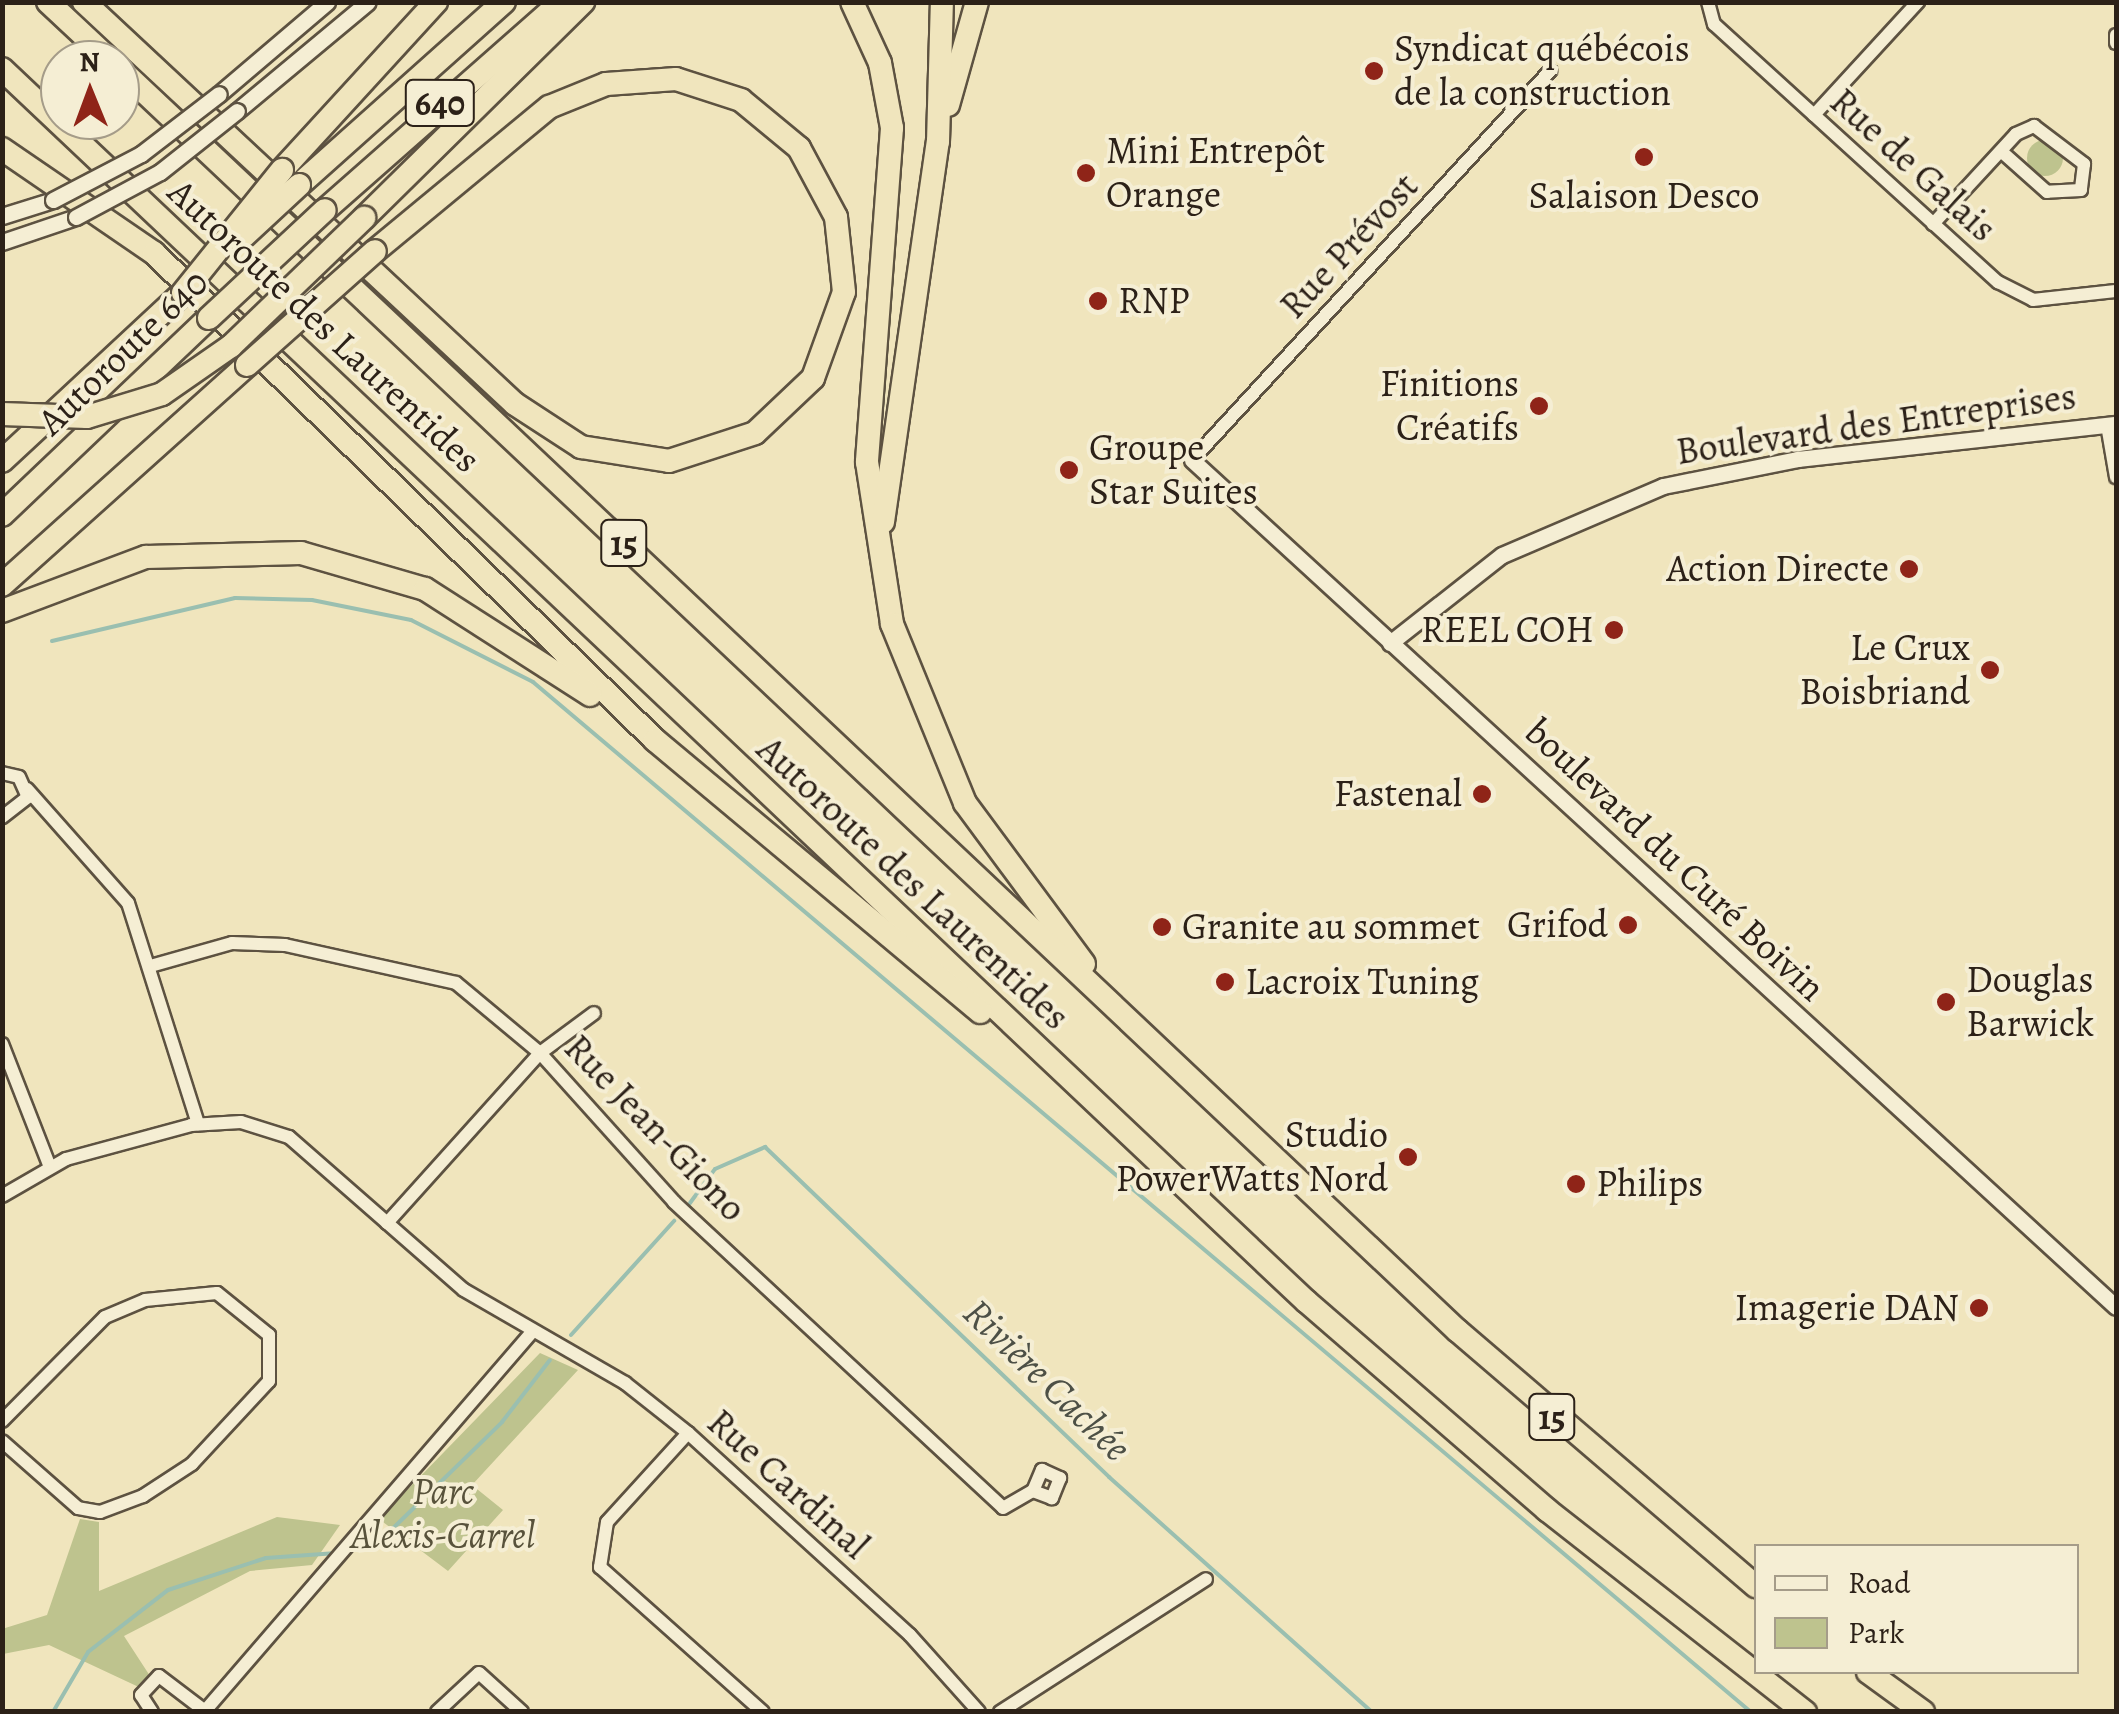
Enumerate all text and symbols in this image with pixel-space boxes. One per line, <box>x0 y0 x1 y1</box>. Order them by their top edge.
place label: Syndicat québécois de la construction <box>1394 26 1690 115</box>
north arrow <box>40 40 140 140</box>
text: N <box>79 43 100 81</box>
marker: Syndicat québécois de la construction <box>1363 60 1385 82</box>
road number: 640 <box>402 73 478 133</box>
street label: Rue de Galais <box>1821 79 2005 251</box>
place label: Mini Entrepôt Orange <box>1106 128 1325 218</box>
marker: Salaison Desco <box>1633 146 1655 168</box>
marker: Mini Entrepôt Orange <box>1075 162 1097 184</box>
street label: Rue Prévost <box>1270 164 1428 328</box>
street label: Autoroute des Laurentides <box>159 170 489 482</box>
place label: Salaison Desco <box>1529 173 1759 219</box>
street label: Autoroute 640 <box>28 259 218 445</box>
place label: RNP <box>1118 278 1189 324</box>
marker: RNP <box>1087 290 1109 312</box>
place label: Finitions Créatifs <box>1380 361 1519 450</box>
street label: Boulevard des Entreprises <box>1673 373 2079 475</box>
marker: Finitions Créatifs <box>1528 395 1550 417</box>
place label: Groupe Star Suites <box>1089 425 1258 514</box>
marker: Groupe Star Suites <box>1058 459 1080 481</box>
road number: 15 <box>599 513 649 573</box>
place label: Action Directe <box>1666 546 1889 592</box>
marker: Action Directe <box>1898 558 1920 580</box>
place label: REEL COH <box>1421 607 1594 653</box>
marker: REEL COH <box>1603 619 1625 641</box>
place label: Le Crux Boisbriand <box>1799 625 1970 714</box>
marker: Le Crux Boisbriand <box>1979 659 2001 681</box>
street label: boulevard du Curé Boivin <box>1516 709 1834 1011</box>
street label: Autoroute des Laurentides <box>748 727 1078 1039</box>
place label: Fastenal <box>1334 771 1462 817</box>
marker: Fastenal <box>1471 783 1493 805</box>
place label: Grifod <box>1507 902 1608 948</box>
place label: Granite au sommet <box>1182 904 1480 950</box>
marker: Grifod <box>1617 914 1639 936</box>
marker: Granite au sommet <box>1151 916 1173 938</box>
place label: Douglas Barwick <box>1966 957 2094 1046</box>
place label: Lacroix Tuning <box>1245 959 1479 1005</box>
marker: Lacroix Tuning <box>1214 971 1236 993</box>
marker: Douglas Barwick <box>1935 991 1957 1013</box>
street label: Rue Jean-Giono <box>555 1025 755 1231</box>
place label: Studio PowerWatts Nord <box>1115 1112 1388 1202</box>
marker: Studio PowerWatts Nord <box>1397 1146 1419 1168</box>
place label: Philips <box>1596 1161 1703 1207</box>
marker: Philips <box>1565 1173 1587 1195</box>
place label: Imagerie DAN <box>1735 1285 1959 1331</box>
water label: Rivière Cachée <box>953 1289 1141 1471</box>
marker: Imagerie DAN <box>1968 1297 1990 1319</box>
road number: 15 <box>1527 1387 1577 1447</box>
street label: Rue Cardinal <box>698 1400 878 1568</box>
park label: Parc Alexis-Carrel <box>351 1469 535 1558</box>
legend <box>1754 1544 2079 1674</box>
text: Road <box>1848 1563 1910 1603</box>
text: Park <box>1848 1613 1904 1653</box>

